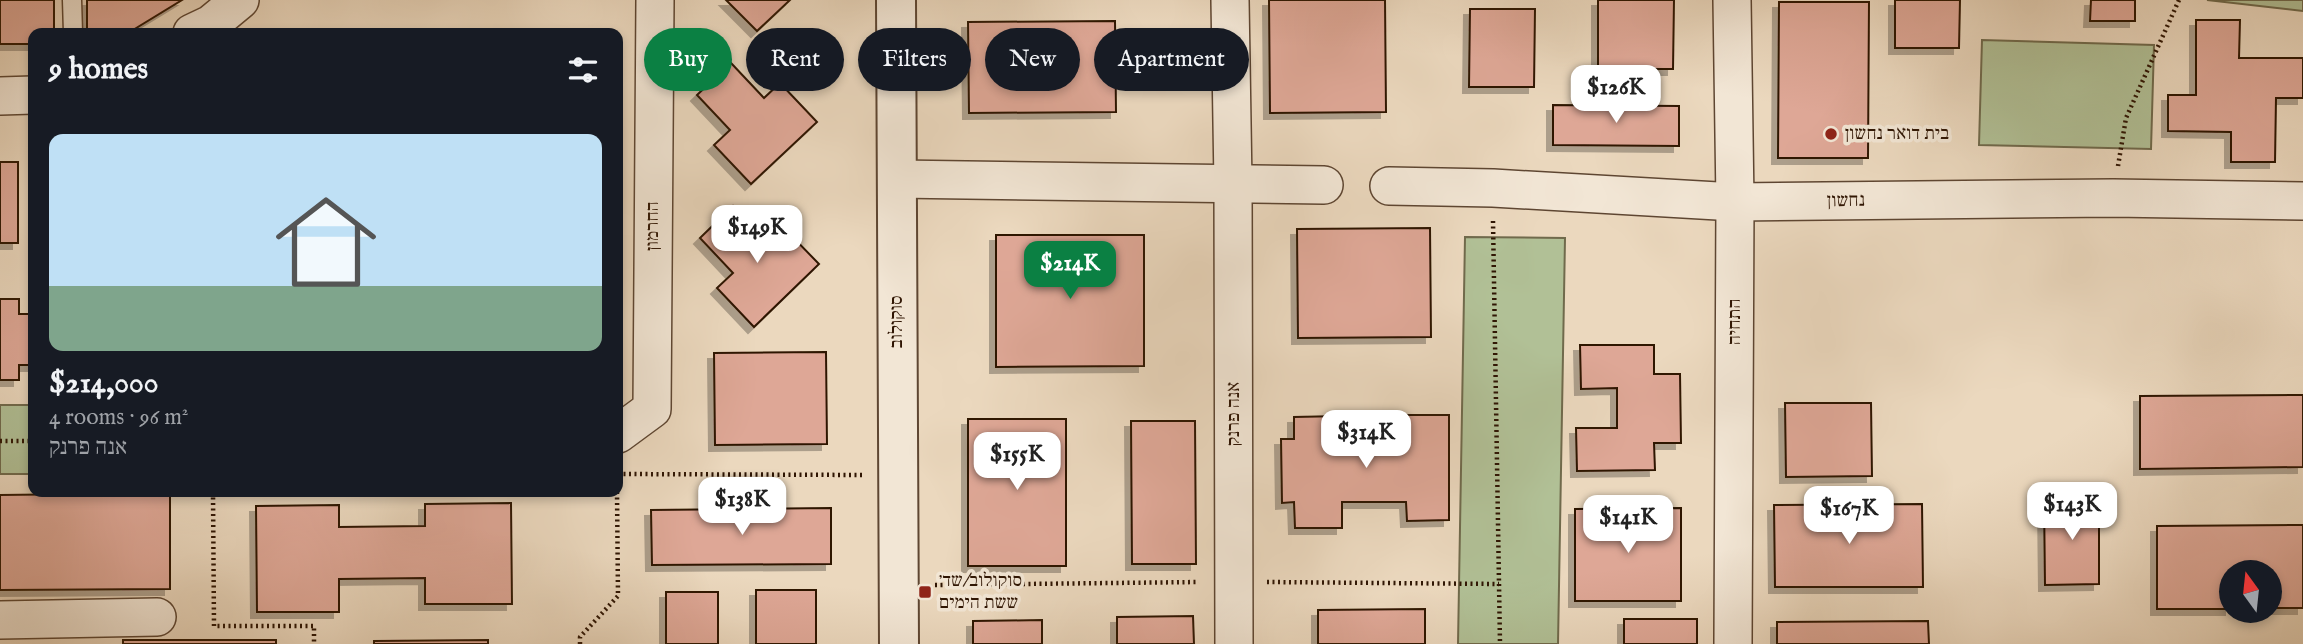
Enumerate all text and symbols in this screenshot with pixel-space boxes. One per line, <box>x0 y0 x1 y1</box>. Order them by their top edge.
chip: Buy <box>644 28 732 91</box>
chip: Rent <box>746 28 844 91</box>
chip: Filters <box>858 28 971 91</box>
chip: New <box>985 28 1080 91</box>
chip: Apartment <box>1094 28 1249 91</box>
text: 9 homes <box>49 51 148 89</box>
icon: filters <box>564 51 602 89</box>
pin: $126K <box>1567 66 1665 125</box>
text: $126K <box>1587 73 1645 102</box>
place label: בית דואר נחשון <box>1845 122 1949 146</box>
marker: בית דואר נחשון <box>1823 126 1839 142</box>
icon: home <box>263 179 389 305</box>
street label: נחשון <box>1827 189 1865 213</box>
street label: החרמון <box>641 201 665 251</box>
pin: $149K <box>708 205 806 265</box>
text: $149K <box>727 213 787 242</box>
pin: $214K <box>1021 242 1119 301</box>
text: $214K <box>1040 249 1100 278</box>
street label: סוקולוב <box>885 295 909 349</box>
street label: התחיה <box>1723 299 1747 345</box>
text: $214,000 <box>49 365 159 403</box>
street label: אנה פרנק <box>1222 382 1246 446</box>
text: 4 rooms · 96 m² <box>49 403 188 432</box>
pin: $314K <box>1317 410 1415 470</box>
text: $314K <box>1337 418 1395 447</box>
text: אנה פרנק <box>49 433 127 462</box>
pin: $155K <box>968 433 1066 492</box>
text: $155K <box>990 440 1044 469</box>
pin: $138K <box>693 477 791 537</box>
pin: $143K <box>2023 482 2121 542</box>
text: $138K <box>714 485 770 514</box>
pin: $167K <box>1800 486 1898 546</box>
text: $143K <box>2043 490 2101 519</box>
text: $167K <box>1820 494 1878 523</box>
pin: $141K <box>1579 496 1677 555</box>
text: $141K <box>1599 503 1657 532</box>
north arrow <box>2219 560 2282 623</box>
map controls <box>2219 560 2282 623</box>
place label: סוקולוב/שד׳ ששת הימים <box>939 569 1022 615</box>
marker: סוקולוב/שד׳ ששת הימים <box>917 584 933 600</box>

